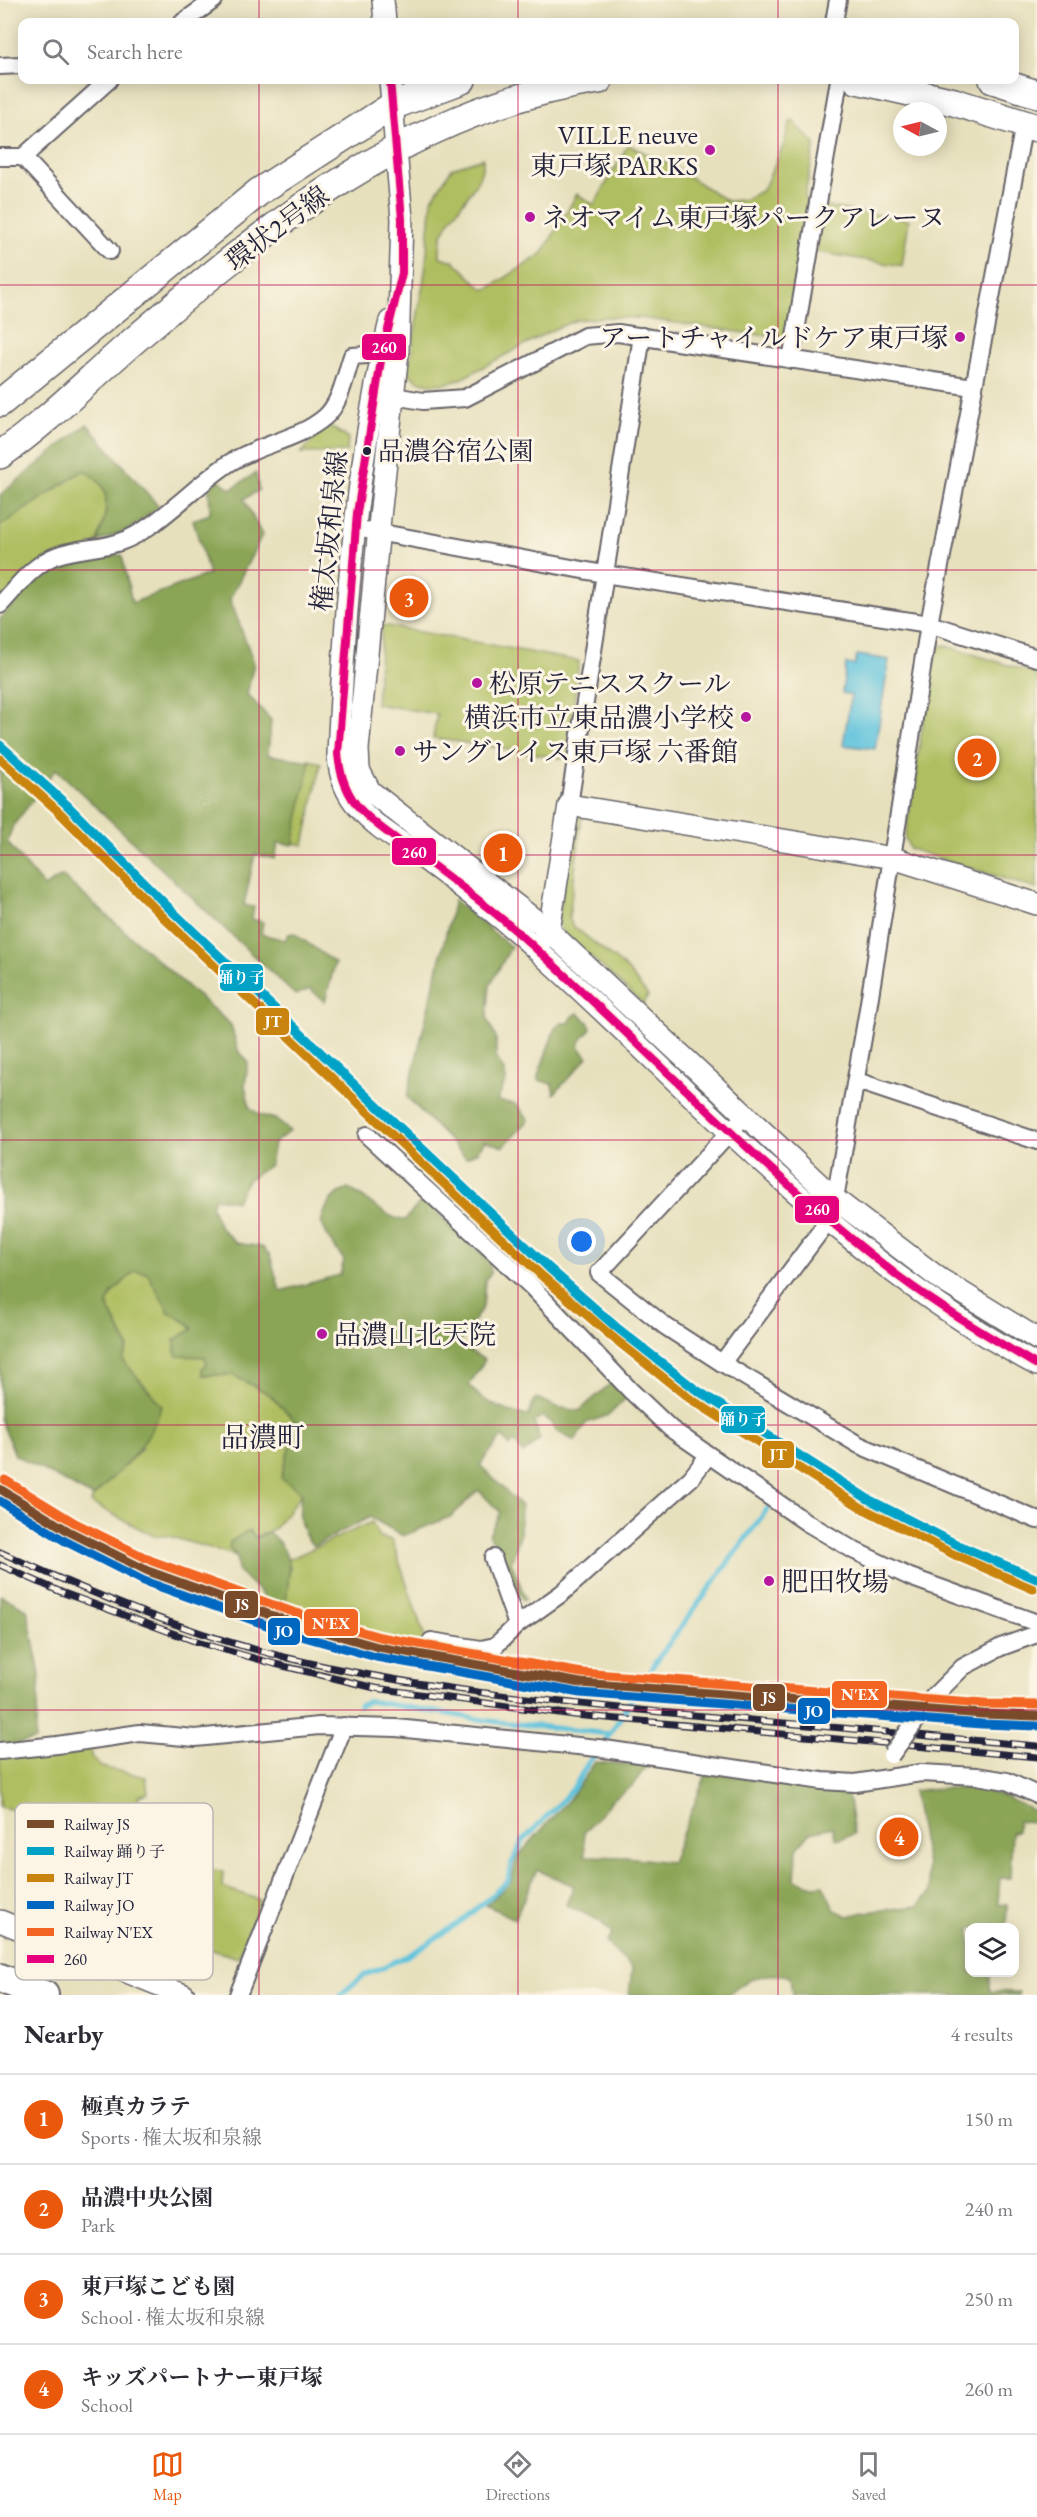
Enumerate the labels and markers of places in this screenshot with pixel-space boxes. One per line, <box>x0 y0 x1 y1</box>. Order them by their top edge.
place label: VILLE neuve 東戸塚 PARKS <box>530 117 698 183</box>
marker: VILLE neuve 東戸塚 PARKS <box>703 143 717 157</box>
place label: ネオマイム東戸塚パークアレーヌ <box>542 200 945 235</box>
marker: ネオマイム東戸塚パークアレーヌ <box>523 210 537 224</box>
place label: アートチャイルドケア東戸塚 <box>599 320 948 355</box>
marker: アートチャイルドケア東戸塚 <box>953 330 967 344</box>
place label: 品濃谷宿公園 <box>378 434 534 468</box>
marker: 品濃谷宿公園 <box>361 445 373 457</box>
pin: 3 <box>390 576 428 620</box>
place label: 松原テニススクール <box>489 666 730 701</box>
marker: 松原テニススクール <box>470 676 484 690</box>
place label: 横浜市立東品濃小学校 <box>464 700 734 735</box>
marker: 横浜市立東品濃小学校 <box>739 710 753 724</box>
place label: サングレイス東戸塚 六番館 <box>412 734 738 769</box>
pin: 2 <box>958 736 996 780</box>
marker: サングレイス東戸塚 六番館 <box>393 744 407 758</box>
pin: 1 <box>484 830 522 876</box>
place label: 品濃山北天院 <box>334 1317 496 1352</box>
marker: 品濃山北天院 <box>315 1327 329 1341</box>
place label: 肥田牧場 <box>781 1564 889 1599</box>
marker: 肥田牧場 <box>762 1574 776 1588</box>
pin: 4 <box>880 1814 918 1860</box>

